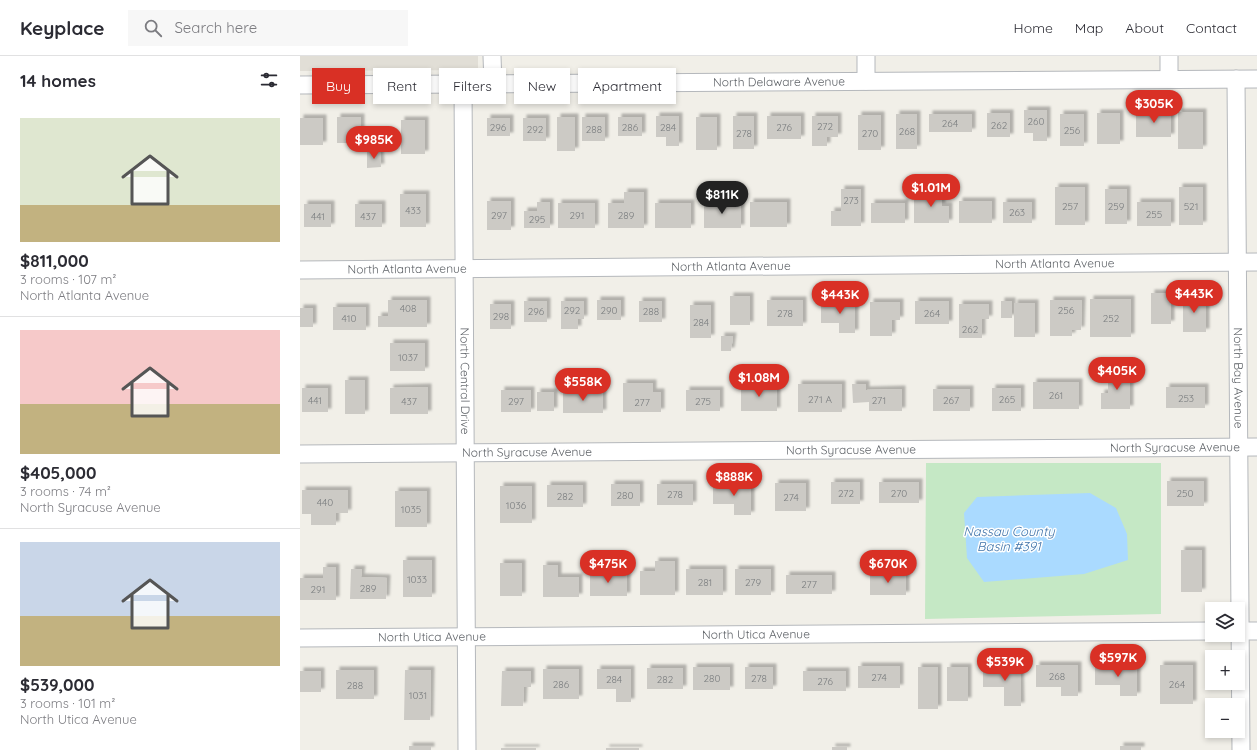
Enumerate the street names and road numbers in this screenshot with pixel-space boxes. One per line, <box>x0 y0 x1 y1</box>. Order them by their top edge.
street label: North Delaware Avenue <box>713 74 845 89</box>
street label: North Atlanta Avenue <box>995 255 1115 271</box>
street label: North Atlanta Avenue <box>671 258 791 274</box>
street label: North Atlanta Avenue <box>347 261 467 277</box>
street label: North Central Drive <box>457 327 473 435</box>
street label: North Bay Avenue <box>1231 327 1247 429</box>
street label: North Syracuse Avenue <box>1110 439 1240 455</box>
street label: North Syracuse Avenue <box>786 441 916 457</box>
street label: North Syracuse Avenue <box>462 444 592 460</box>
street label: North Utica Avenue <box>702 626 810 642</box>
street label: North Utica Avenue <box>378 629 486 644</box>

